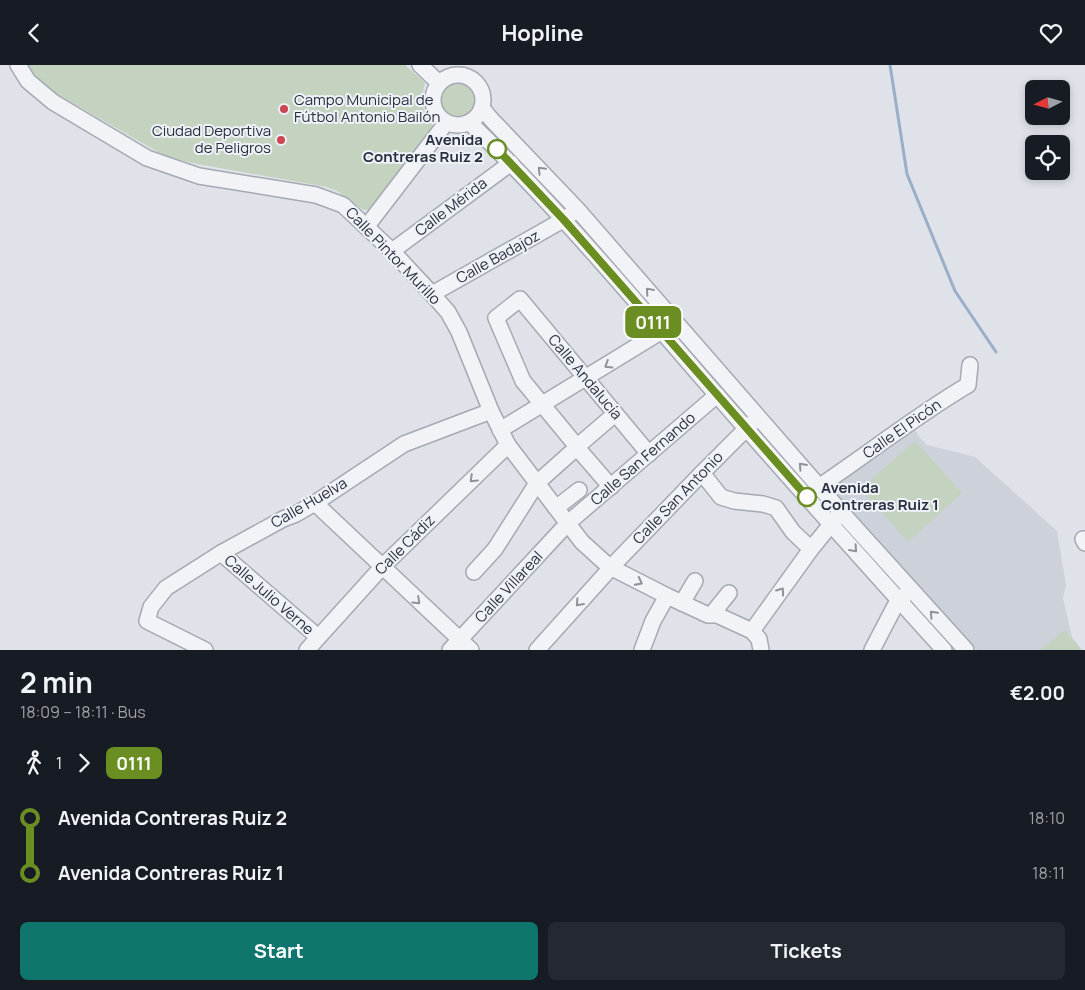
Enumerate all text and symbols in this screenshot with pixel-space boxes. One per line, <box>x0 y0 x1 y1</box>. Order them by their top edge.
text: Hopline <box>501 18 584 48</box>
icon: back <box>20 19 48 47</box>
icon: heart <box>1037 19 1065 47</box>
north arrow <box>1025 80 1070 125</box>
map controls <box>1025 80 1070 180</box>
place label: Campo Municipal de Fútbol Antonio Bailón <box>294 89 440 127</box>
marker: Campo Municipal de Fútbol Antonio Bailón <box>278 103 290 115</box>
place label: Ciudad Deportiva de Peligros <box>152 120 271 158</box>
place label: Avenida Contreras Ruiz 2 <box>363 129 483 167</box>
marker: Ciudad Deportiva de Peligros <box>275 134 287 146</box>
button: locate <box>1025 135 1070 180</box>
marker: Avenida Contreras Ruiz 2 <box>487 139 507 159</box>
one-way arrow <box>538 167 547 176</box>
street label: Calle Mérida <box>410 173 491 241</box>
street label: Calle Pintor Murillo <box>341 202 446 309</box>
street label: Calle Badajoz <box>452 225 544 288</box>
one-way arrow <box>646 288 655 297</box>
line badge: 0111 <box>618 306 688 338</box>
text: 0111 <box>635 310 671 334</box>
street label: Calle Andalucía <box>543 329 627 424</box>
one-way arrow <box>604 358 613 368</box>
street label: Calle El Picón <box>858 394 945 463</box>
street label: Calle San Fernando <box>586 407 700 510</box>
street label: Calle San Antonio <box>628 447 728 549</box>
one-way arrow <box>799 463 808 472</box>
street label: Calle Huelva <box>267 472 351 533</box>
one-way arrow <box>470 473 479 482</box>
place label: Avenida Contreras Ruiz 1 <box>821 477 939 515</box>
marker: Avenida Contreras Ruiz 1 <box>797 487 817 507</box>
street label: Calle Cádiz <box>370 510 439 579</box>
one-way arrow <box>848 544 857 553</box>
street label: Calle Villareal <box>470 546 547 627</box>
street label: Calle Julio Verne <box>220 550 319 640</box>
one-way arrow <box>634 576 643 586</box>
one-way arrow <box>775 587 784 597</box>
one-way arrow <box>412 595 421 604</box>
one-way arrow <box>576 598 585 607</box>
one-way arrow <box>930 611 939 620</box>
text: 2 min <box>20 663 93 701</box>
text: €2.00 <box>1010 680 1065 706</box>
text: 18:09 – 18:11 · Bus <box>20 701 146 723</box>
icon: walk <box>20 749 48 777</box>
icon: forward <box>70 749 98 777</box>
text: 0111 <box>116 751 152 775</box>
text: 1 <box>56 752 62 774</box>
text: Avenida Contreras Ruiz 2 <box>58 805 287 831</box>
text: 18:10 <box>1029 807 1065 829</box>
text: Avenida Contreras Ruiz 1 <box>58 860 284 886</box>
text: 18:11 <box>1032 862 1065 884</box>
button: Start <box>20 922 538 980</box>
button: Tickets <box>548 922 1065 980</box>

